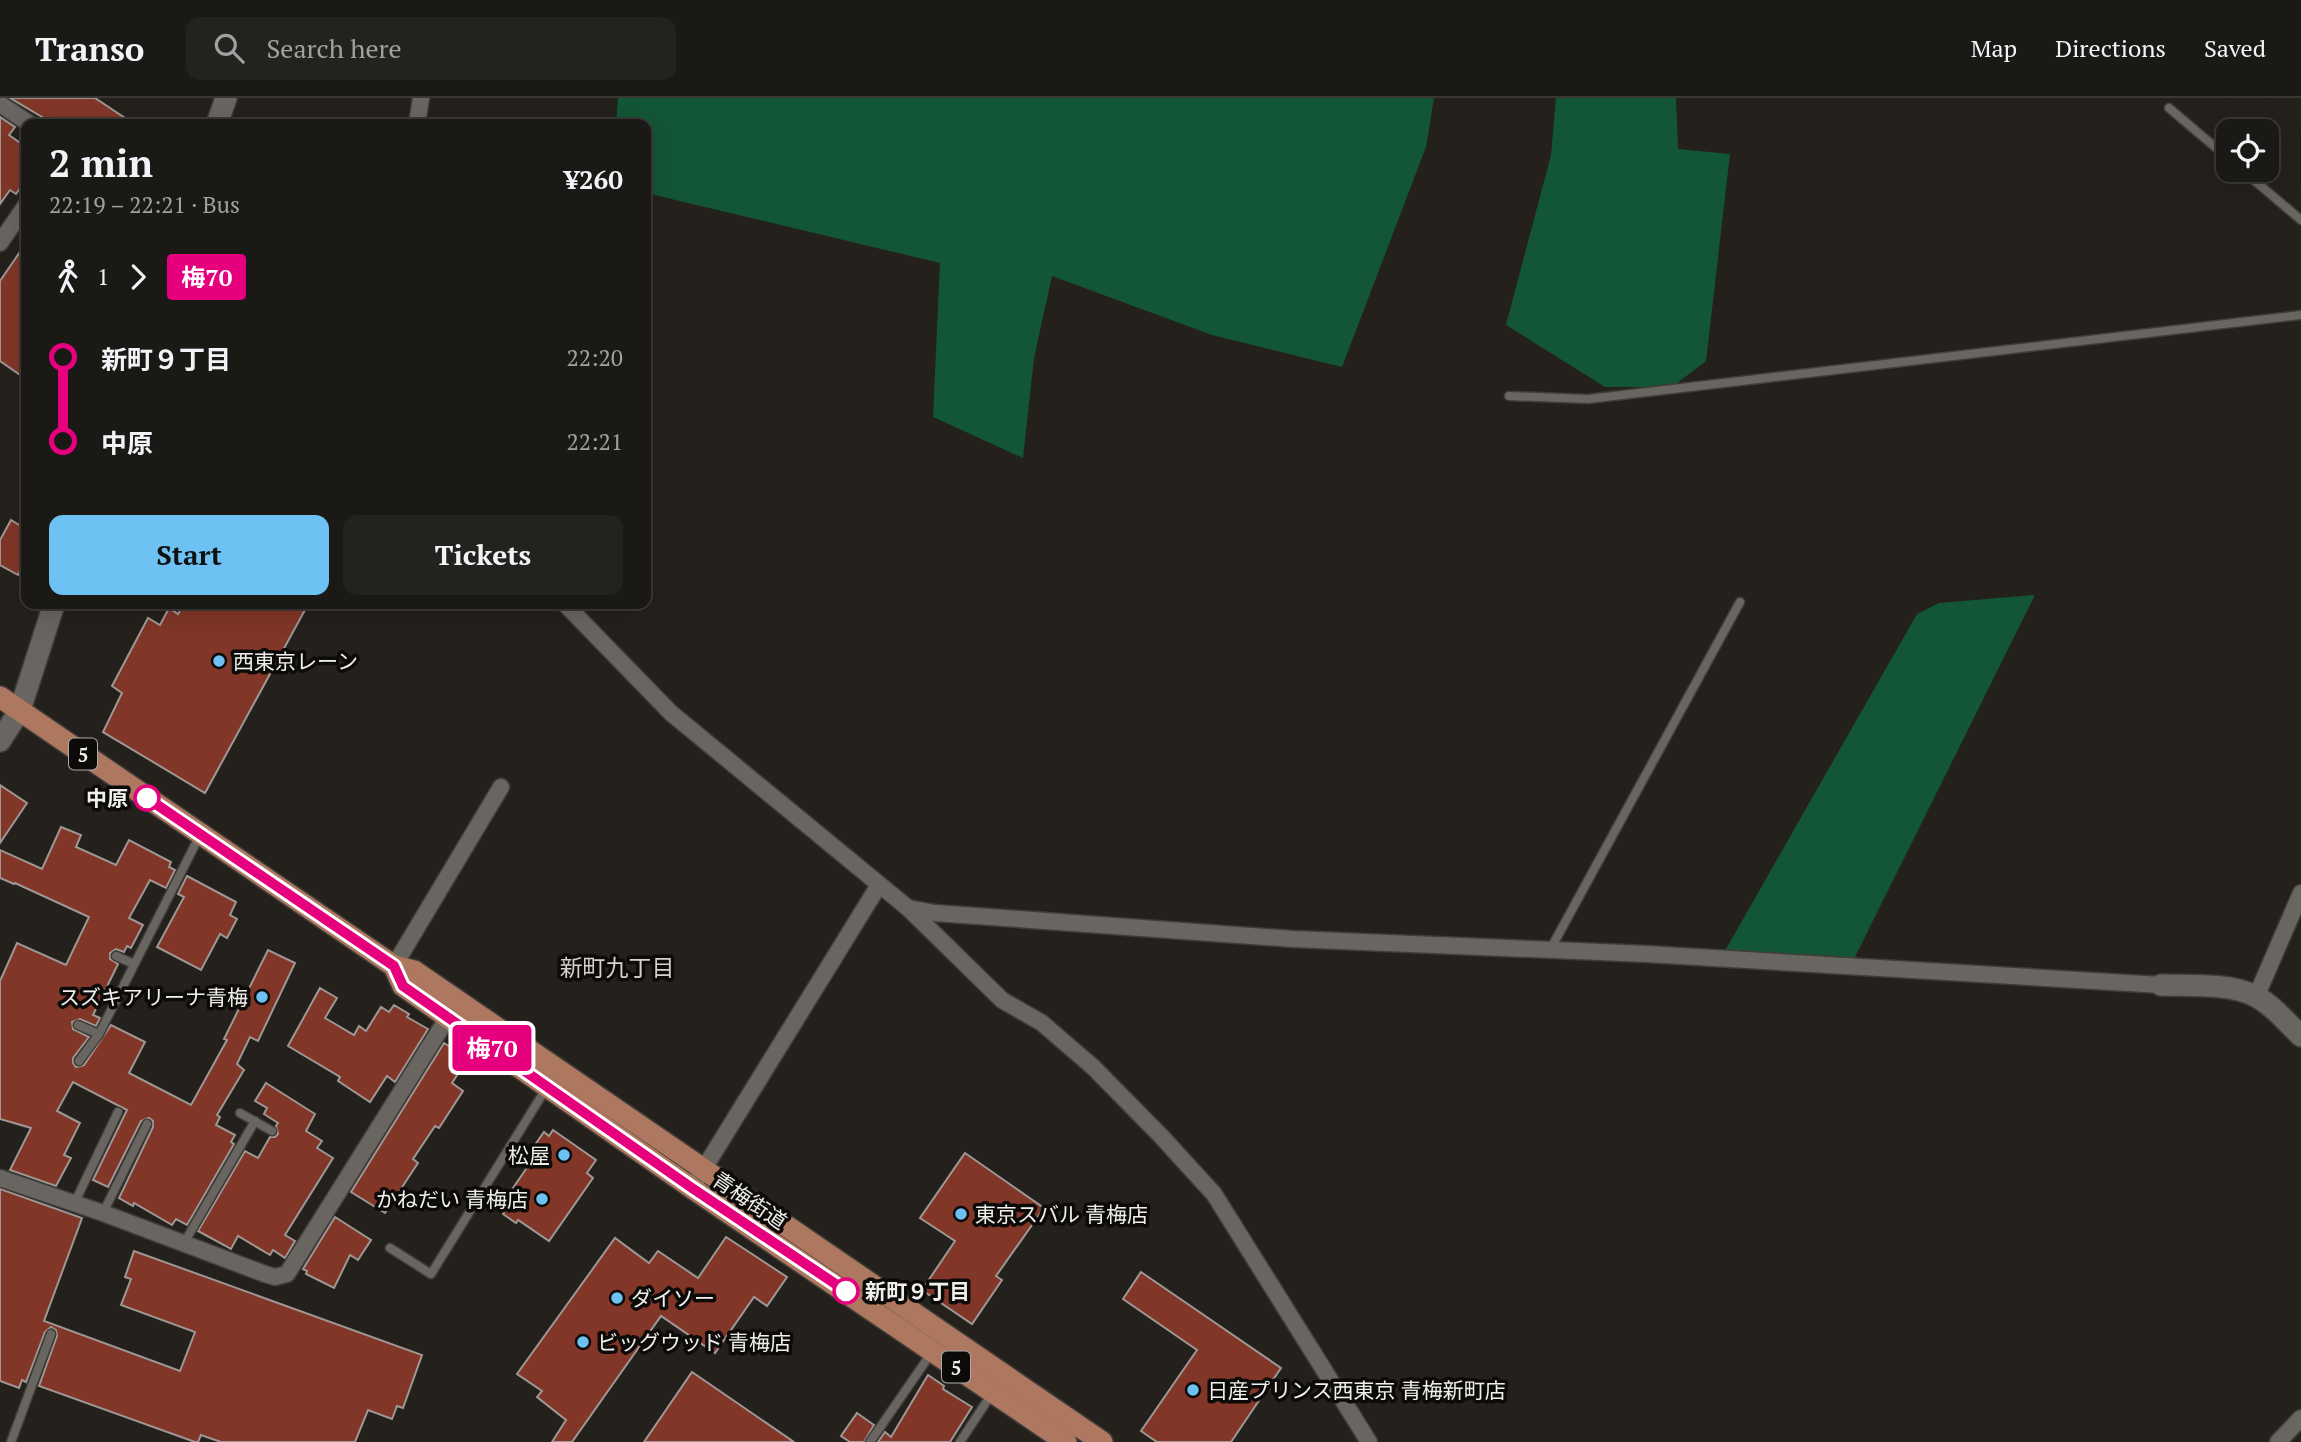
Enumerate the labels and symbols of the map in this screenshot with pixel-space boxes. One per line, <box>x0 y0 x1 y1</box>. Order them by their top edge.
place label: 西東京レーン <box>233 647 358 675</box>
marker: 西東京レーン <box>211 653 227 669</box>
road number: 5 <box>69 738 97 769</box>
place label: 中原 <box>86 784 128 812</box>
marker: 中原 <box>134 785 160 811</box>
district label: 新町九丁目 <box>560 952 675 983</box>
place label: スズキアリーナ青梅 <box>59 983 248 1011</box>
marker: スズキアリーナ青梅 <box>254 989 270 1005</box>
line badge: 梅70 <box>452 1025 532 1071</box>
place label: 松屋 <box>508 1141 550 1169</box>
marker: 松屋 <box>556 1147 572 1163</box>
street label: 青梅街道 <box>707 1165 793 1235</box>
place label: かねだい 青梅店 <box>376 1185 528 1213</box>
marker: かねだい 青梅店 <box>534 1191 550 1207</box>
place label: 東京スバル 青梅店 <box>975 1200 1148 1228</box>
marker: 東京スバル 青梅店 <box>953 1206 969 1222</box>
place label: 新町９丁目 <box>865 1277 970 1305</box>
marker: 新町９丁目 <box>833 1278 859 1304</box>
place label: ダイソー <box>631 1284 715 1312</box>
marker: ダイソー <box>609 1290 625 1306</box>
place label: ビッグウッド 青梅店 <box>597 1328 791 1356</box>
marker: ビッグウッド 青梅店 <box>575 1334 591 1350</box>
road number: 5 <box>942 1352 970 1382</box>
place label: 日産プリンス西東京 青梅新町店 <box>1207 1376 1506 1404</box>
marker: 日産プリンス西東京 青梅新町店 <box>1185 1382 1201 1398</box>

